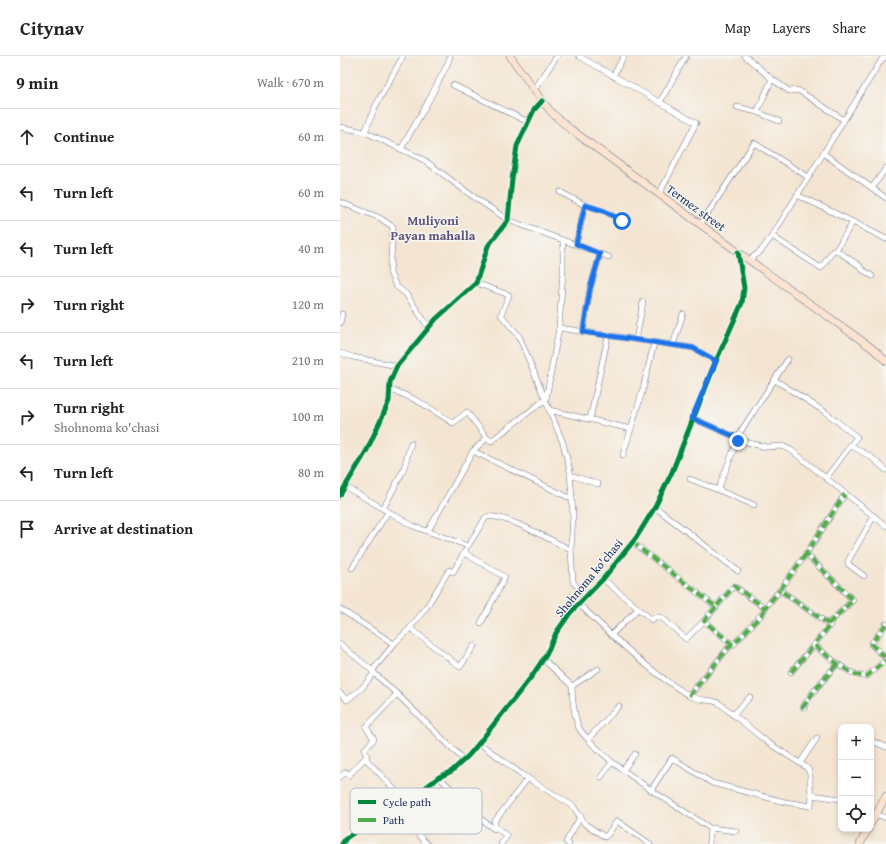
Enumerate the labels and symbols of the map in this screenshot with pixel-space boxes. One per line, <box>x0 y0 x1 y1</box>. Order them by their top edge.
street label: Termez street <box>663 180 730 235</box>
district label: Muliyoni Payan mahalla <box>391 211 476 245</box>
route start <box>613 212 631 230</box>
route end <box>729 432 747 450</box>
street label: Shohnoma ko'chasi <box>551 535 627 620</box>
legend <box>350 788 482 834</box>
text: Cycle path <box>383 794 432 810</box>
text: Path <box>383 812 405 828</box>

